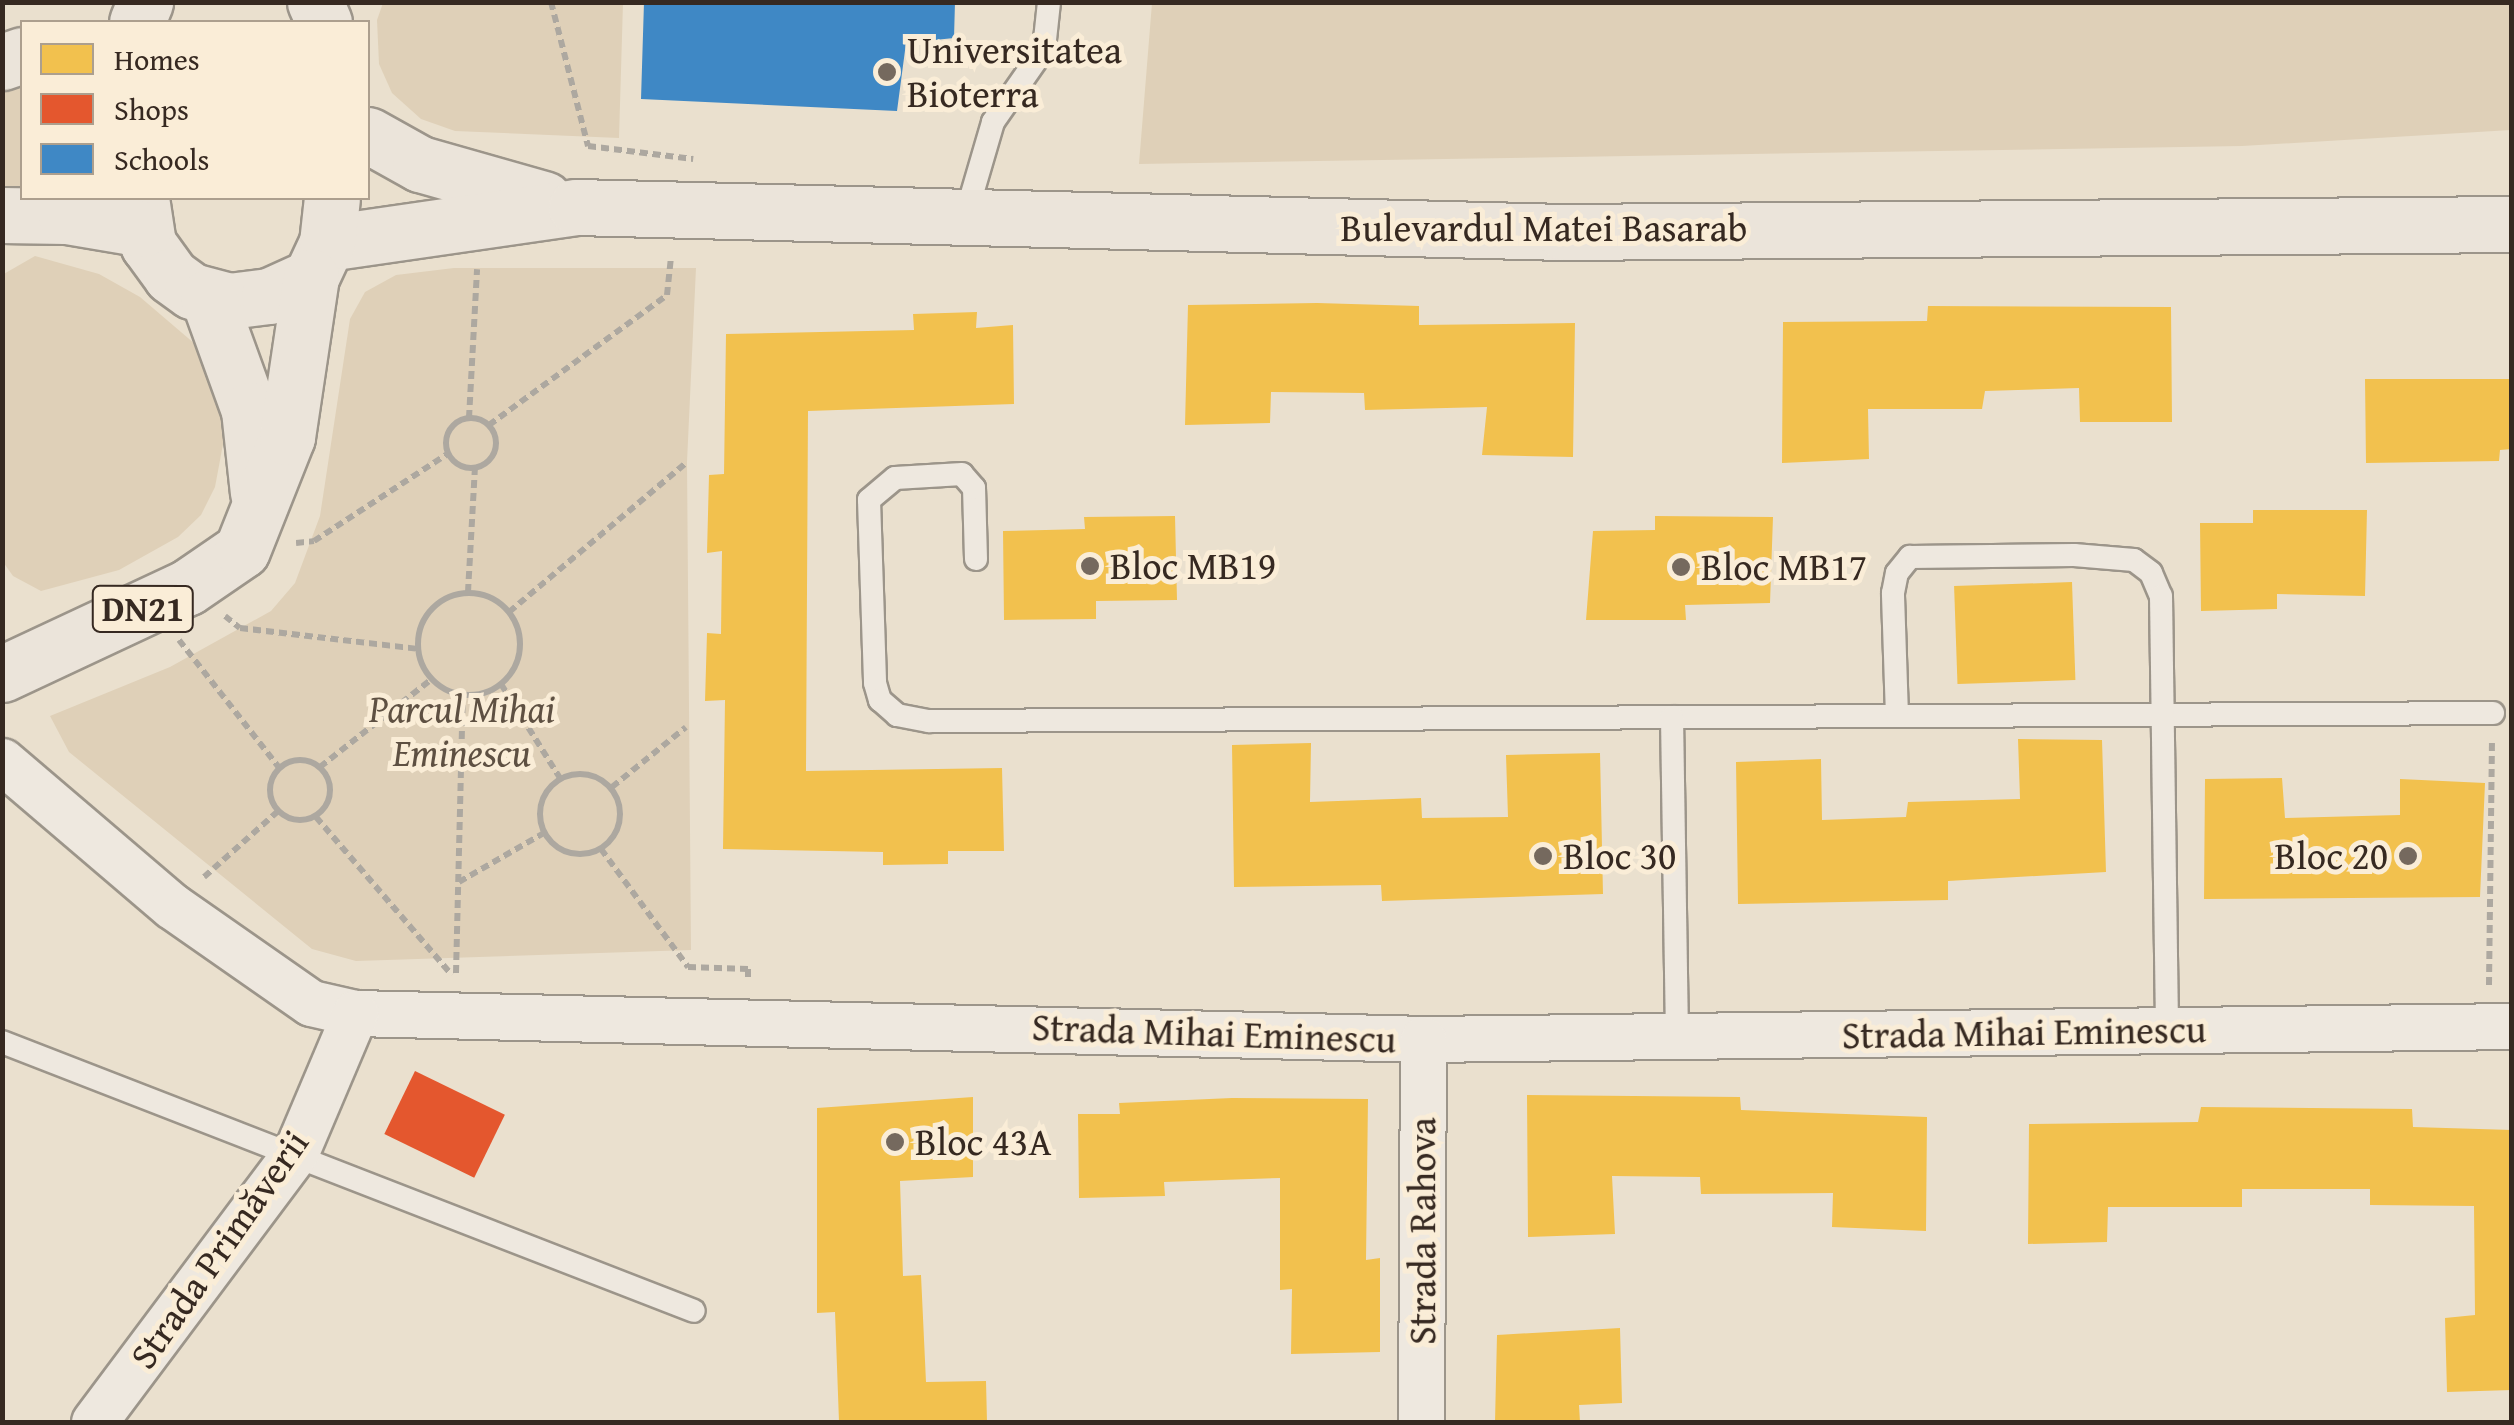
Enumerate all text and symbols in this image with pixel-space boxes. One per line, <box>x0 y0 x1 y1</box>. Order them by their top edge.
legend <box>20 20 370 200</box>
place label: Universitatea Bioterra <box>907 27 1122 116</box>
text: Homes <box>114 37 200 81</box>
marker: Universitatea Bioterra <box>876 61 898 83</box>
text: Shops <box>114 87 189 131</box>
text: Schools <box>114 137 209 181</box>
street label: Bulevardul Matei Basarab <box>1341 205 1747 251</box>
place label: Bloc MB19 <box>1110 543 1276 589</box>
place label: Bloc MB17 <box>1701 544 1867 590</box>
marker: Bloc MB19 <box>1079 555 1101 577</box>
marker: Bloc MB17 <box>1670 556 1692 578</box>
road number: DN21 <box>90 579 196 639</box>
park label: Parcul Mihai Eminescu <box>369 686 555 776</box>
place label: Bloc 30 <box>1563 833 1676 879</box>
place label: Bloc 20 <box>2275 833 2388 879</box>
marker: Bloc 30 <box>1532 845 1554 867</box>
marker: Bloc 20 <box>2397 845 2419 867</box>
street label: Strada Mihai Eminescu <box>1031 1004 1397 1062</box>
street label: Strada Mihai Eminescu <box>1841 1006 2207 1058</box>
street label: Strada Rahova <box>1399 1117 1445 1345</box>
place label: Bloc 43A <box>915 1119 1051 1165</box>
street label: Strada Primăverii <box>120 1121 318 1377</box>
marker: Bloc 43A <box>884 1131 906 1153</box>

